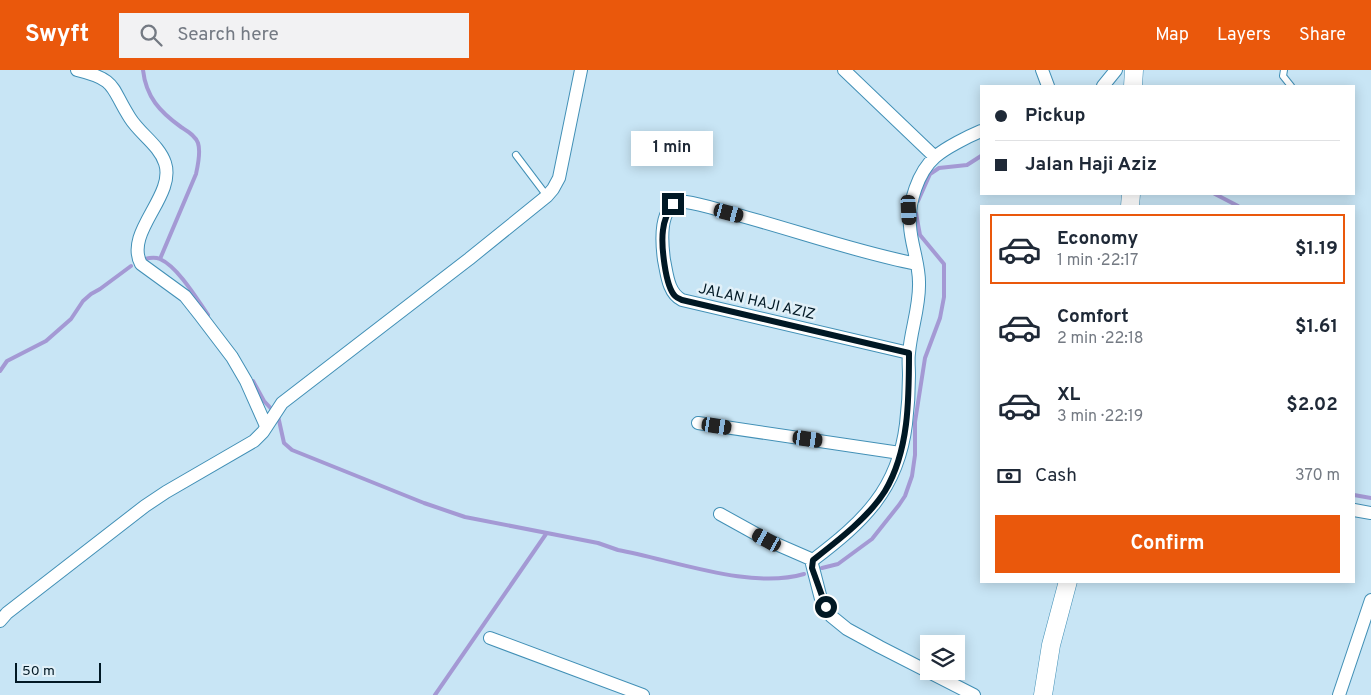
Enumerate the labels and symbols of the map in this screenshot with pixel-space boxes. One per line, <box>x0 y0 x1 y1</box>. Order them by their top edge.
callout: 1 min <box>632 132 714 166</box>
route end <box>662 193 684 215</box>
car <box>900 195 917 225</box>
car <box>712 202 745 224</box>
street label: JALAN HAJI AZIZ <box>696 280 817 325</box>
car <box>701 416 732 436</box>
car <box>792 429 823 449</box>
car <box>750 526 783 554</box>
route start <box>815 596 837 618</box>
scale bar <box>15 660 101 683</box>

